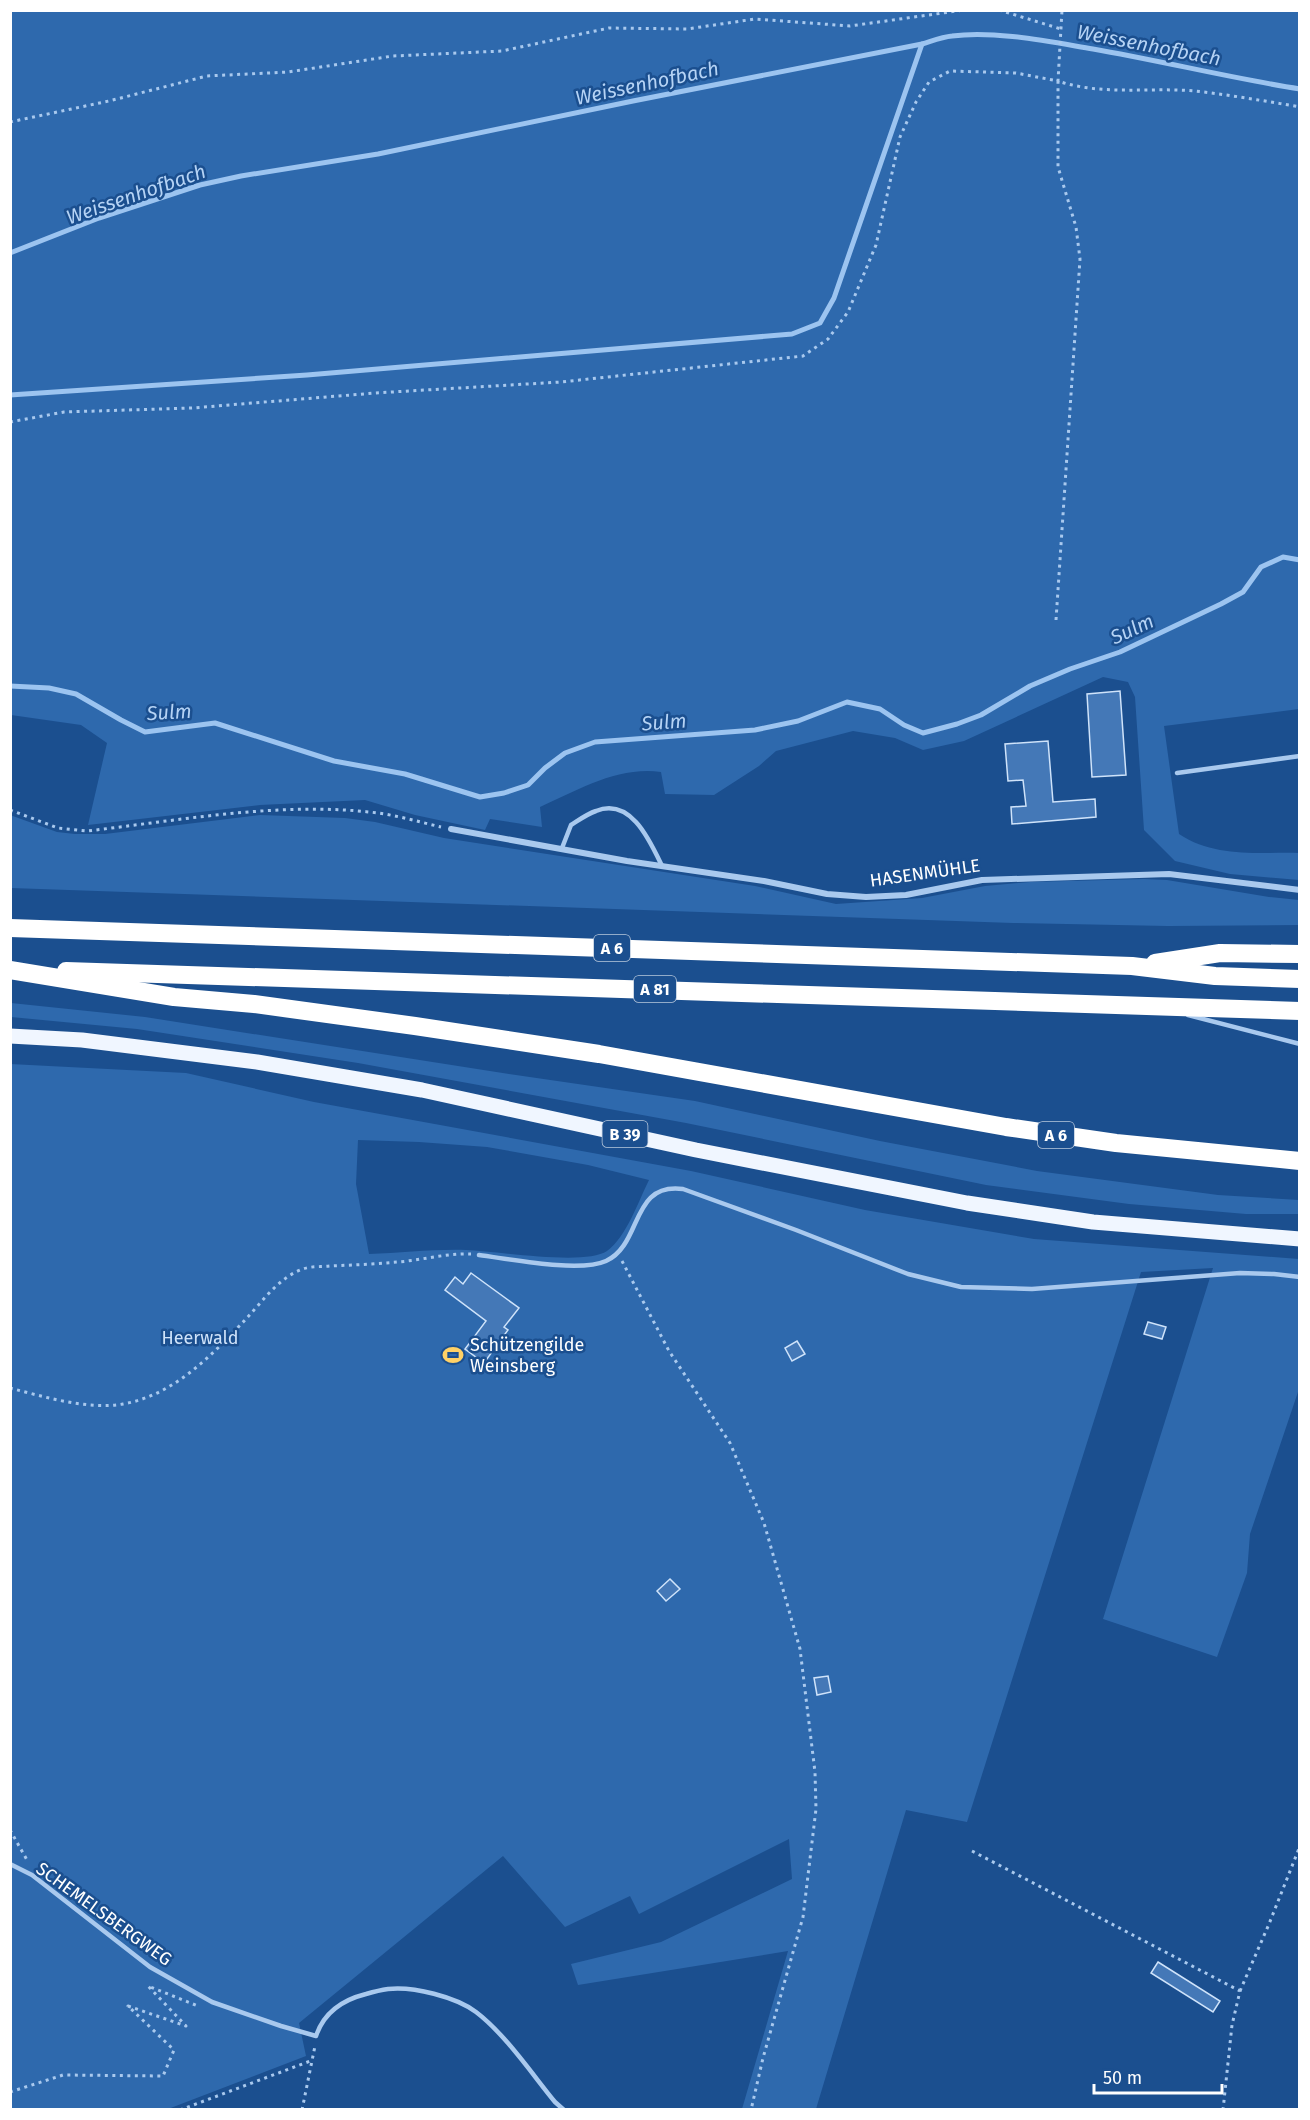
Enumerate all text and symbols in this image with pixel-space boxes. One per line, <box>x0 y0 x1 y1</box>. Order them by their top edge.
water label: Weissenhofbach <box>1075 19 1223 71</box>
water label: Weissenhofbach <box>573 56 721 110</box>
water label: Weissenhofbach <box>63 159 209 229</box>
water label: Sulm <box>1106 609 1157 650</box>
water label: Sulm <box>145 699 192 725</box>
water label: Sulm <box>640 708 687 736</box>
street label: HASENMÜHLE <box>868 854 982 892</box>
road number: A 6 <box>594 935 630 961</box>
road number: A 81 <box>634 976 676 1002</box>
road number: B 39 <box>602 1121 648 1147</box>
road number: A 6 <box>1038 1122 1074 1148</box>
park label: Heerwald <box>161 1327 239 1349</box>
place label: Schützengilde Weinsberg <box>470 1334 584 1377</box>
sports icon: Schützengilde Weinsberg <box>441 1343 465 1367</box>
street label: SCHEMELSBERGWEG <box>32 1857 176 1971</box>
scale bar <box>1094 2057 1222 2095</box>
text: 50 m <box>1103 2067 1142 2089</box>

